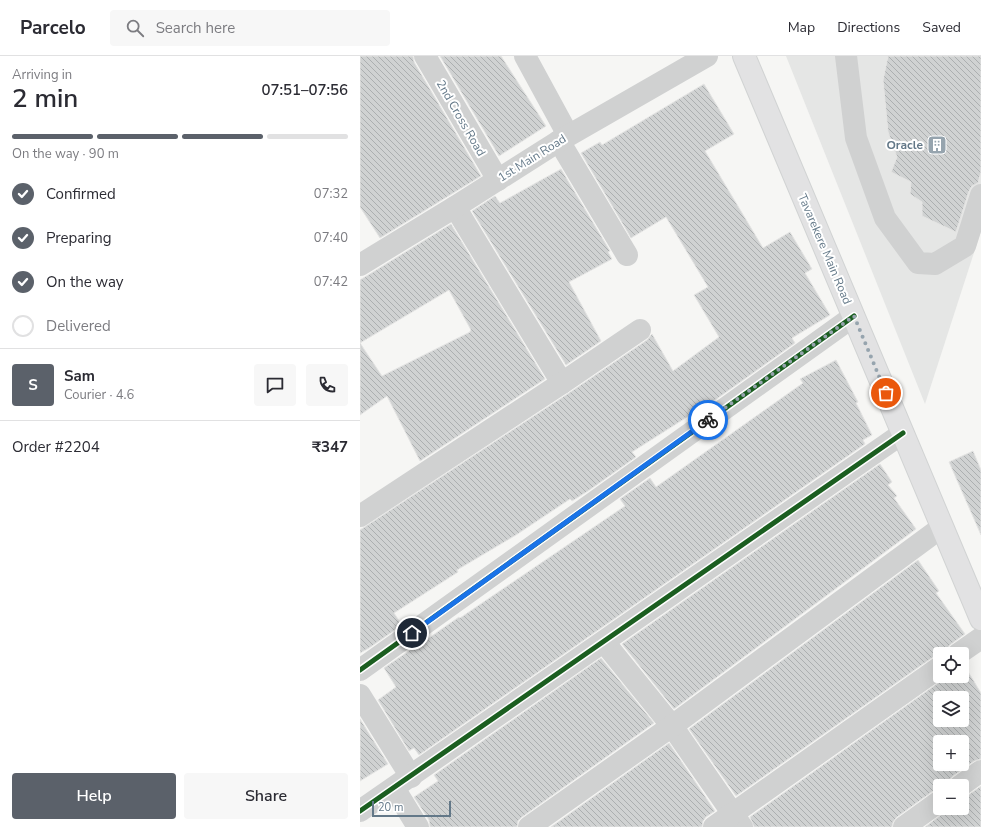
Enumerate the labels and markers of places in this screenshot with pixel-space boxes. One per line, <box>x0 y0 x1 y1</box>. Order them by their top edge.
building icon: Oracle <box>926 134 948 156</box>
place label: Oracle <box>886 137 923 153</box>
pin <box>869 376 903 410</box>
pin <box>395 616 429 650</box>

